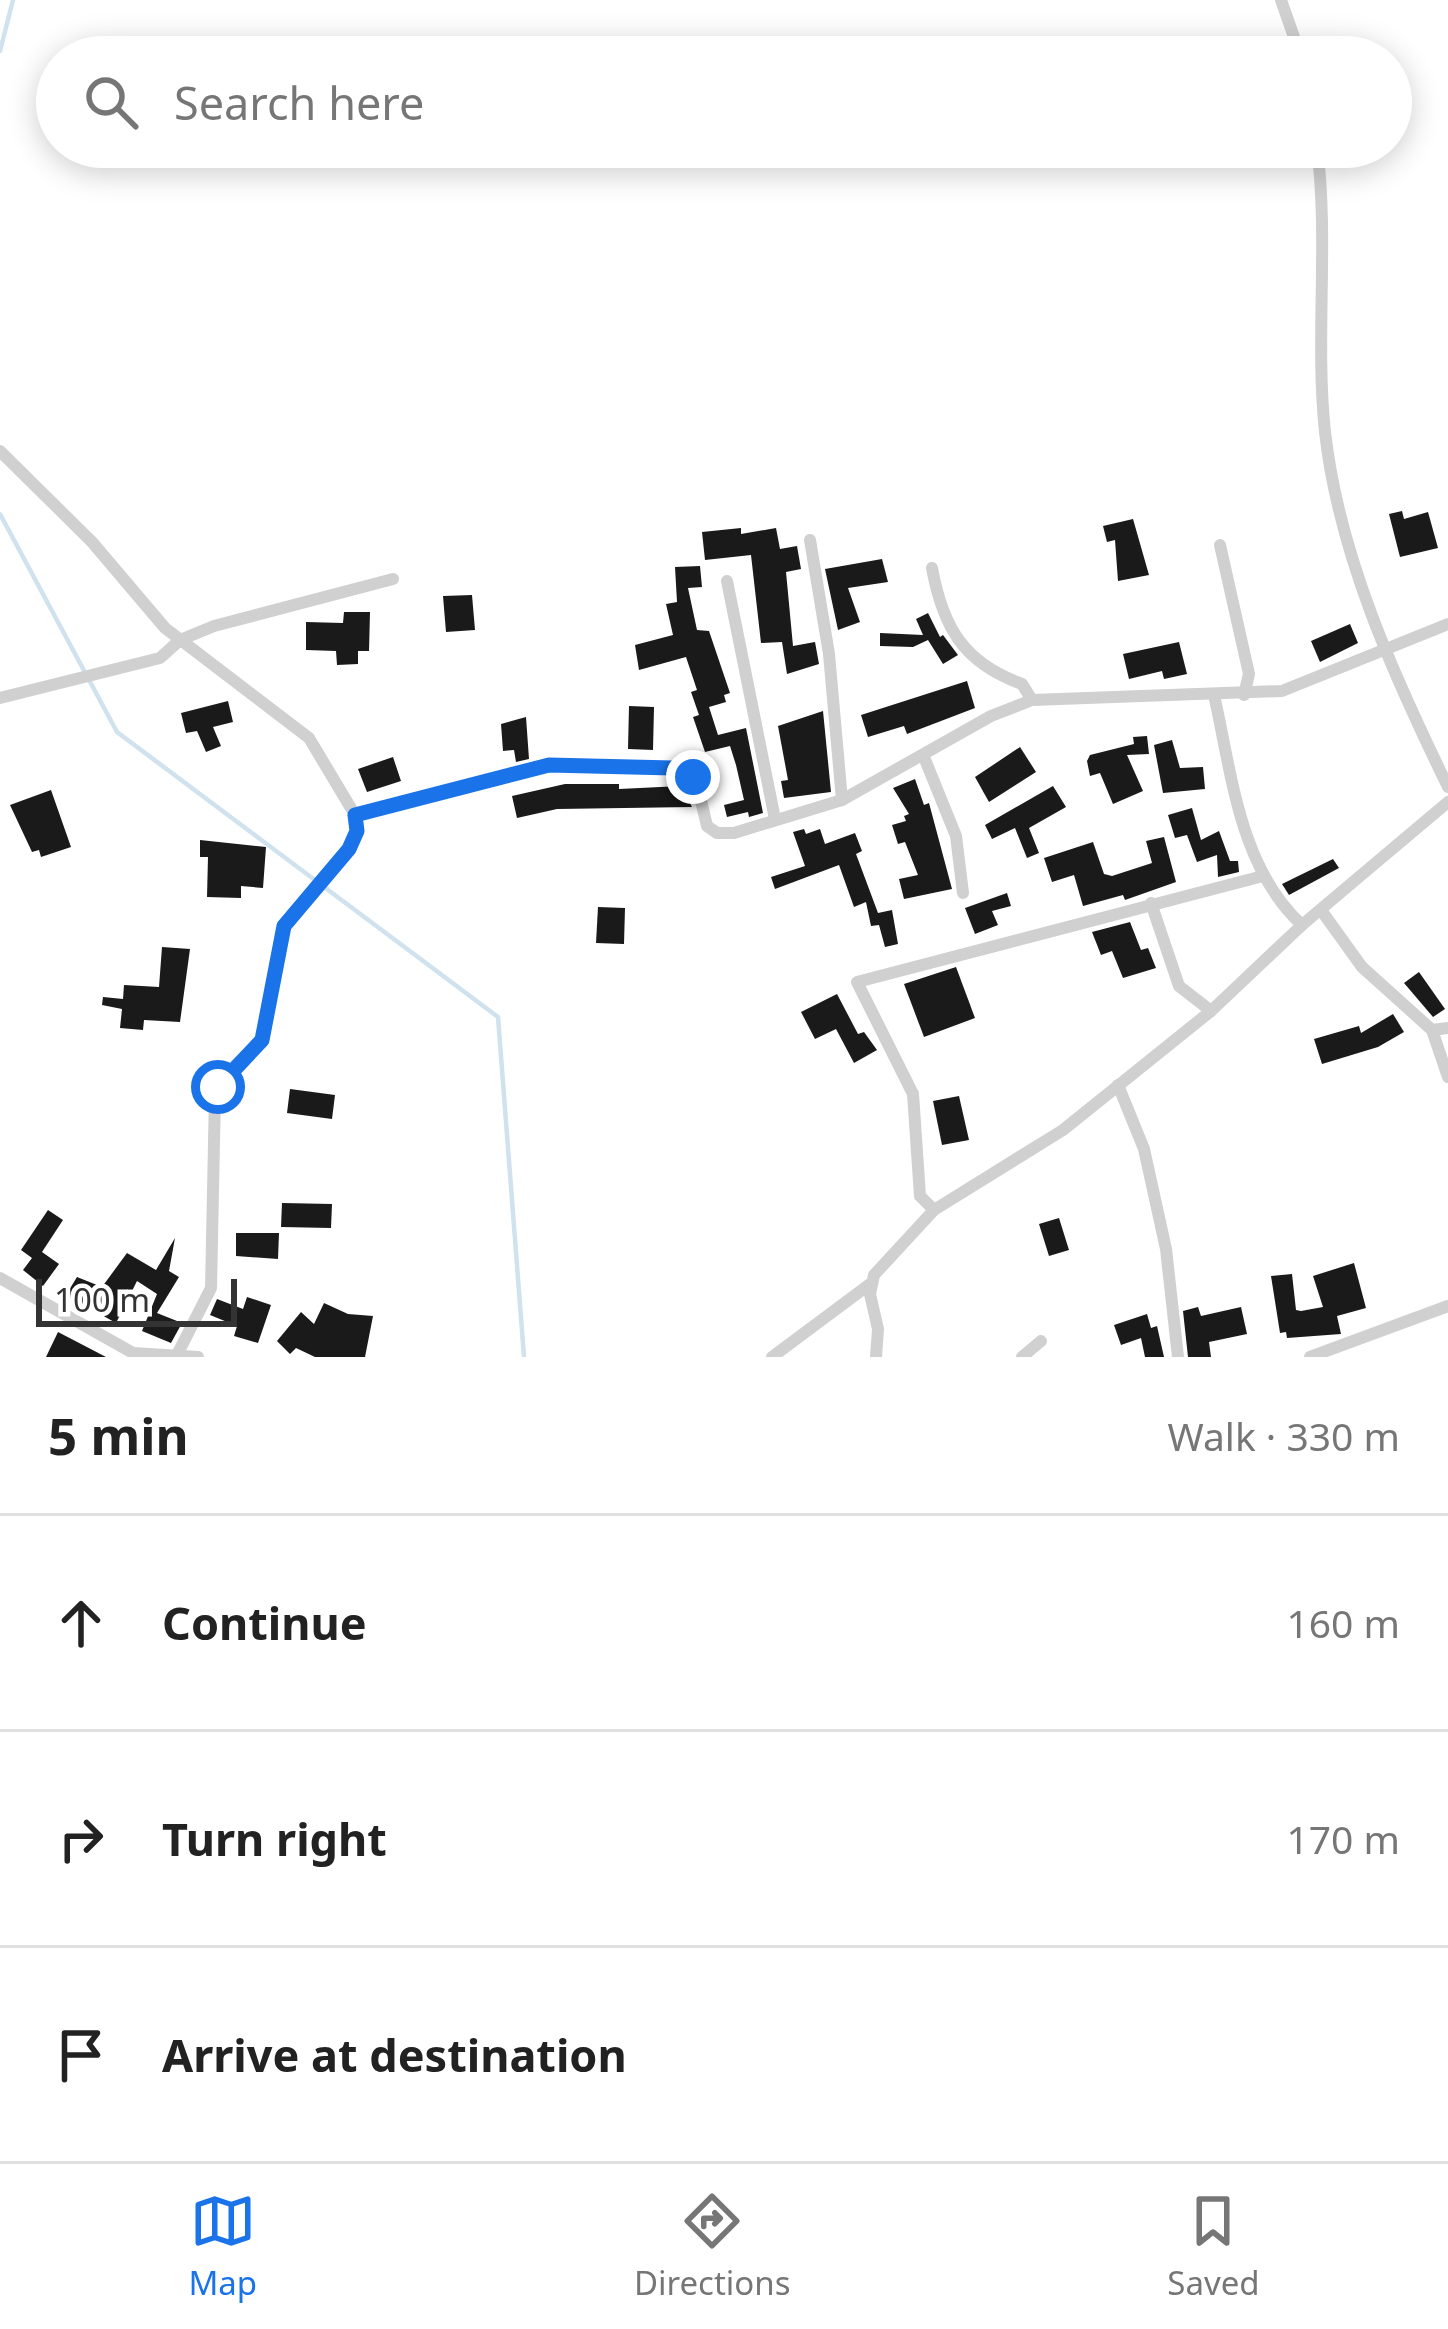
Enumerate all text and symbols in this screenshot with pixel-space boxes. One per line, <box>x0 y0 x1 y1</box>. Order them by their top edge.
search box <box>36 36 1412 168</box>
icon: search <box>78 69 144 135</box>
text: Search here <box>174 72 424 133</box>
route end <box>666 750 720 804</box>
route start <box>191 1060 245 1114</box>
scale bar <box>36 1273 237 1326</box>
text: 100 m <box>54 1277 150 1322</box>
text: 5 min <box>48 1400 189 1470</box>
text: Walk · 330 m <box>1167 1409 1400 1462</box>
icon: ahead <box>48 1590 114 1656</box>
text: Continue <box>162 1592 367 1653</box>
text: 160 m <box>1286 1596 1400 1649</box>
icon: right <box>48 1806 114 1872</box>
text: Turn right <box>162 1808 387 1869</box>
text: 170 m <box>1286 1812 1400 1865</box>
icon: arrive <box>48 2022 114 2088</box>
text: Arrive at destination <box>162 2024 627 2085</box>
tab: Map <box>188 2188 257 2305</box>
tab: Directions <box>634 2188 791 2305</box>
tab: Saved <box>1167 2188 1260 2305</box>

